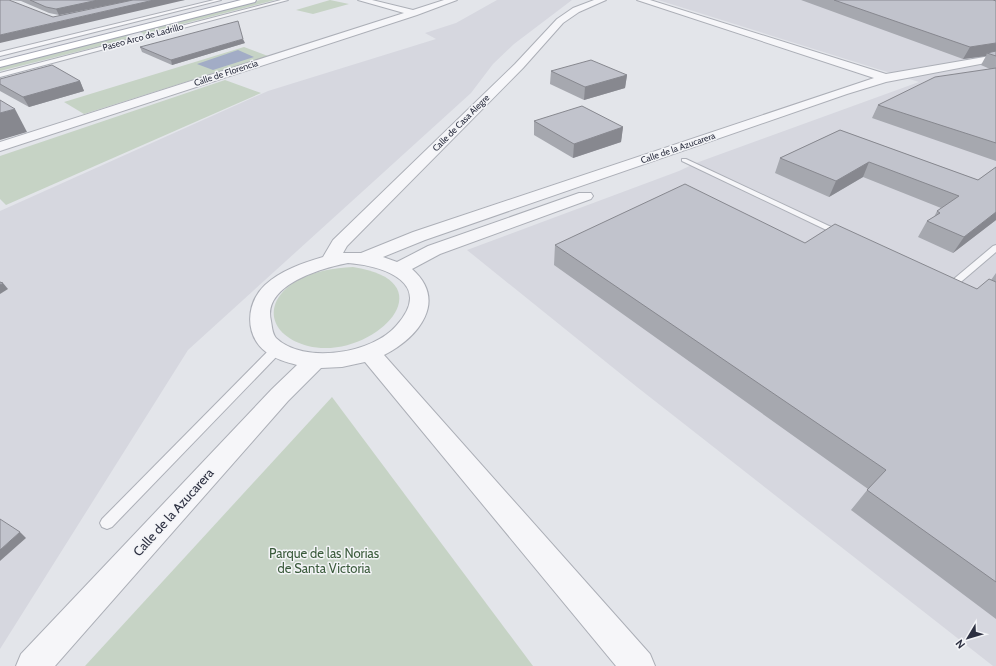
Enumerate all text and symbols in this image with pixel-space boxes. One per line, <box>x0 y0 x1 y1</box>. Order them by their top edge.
street label: Paseo Arco de Ladrillo <box>101 20 185 53</box>
street label: Calle de Florencia <box>192 57 260 88</box>
street label: Calle de Casa Alegre <box>430 92 492 153</box>
street label: Calle de la Azucarera <box>639 129 717 165</box>
street label: Calle de la Azucarera <box>129 464 217 559</box>
park label: Parque de las Norias de Santa Victoria <box>269 545 380 576</box>
north arrow <box>948 618 988 658</box>
text: N <box>952 637 968 652</box>

